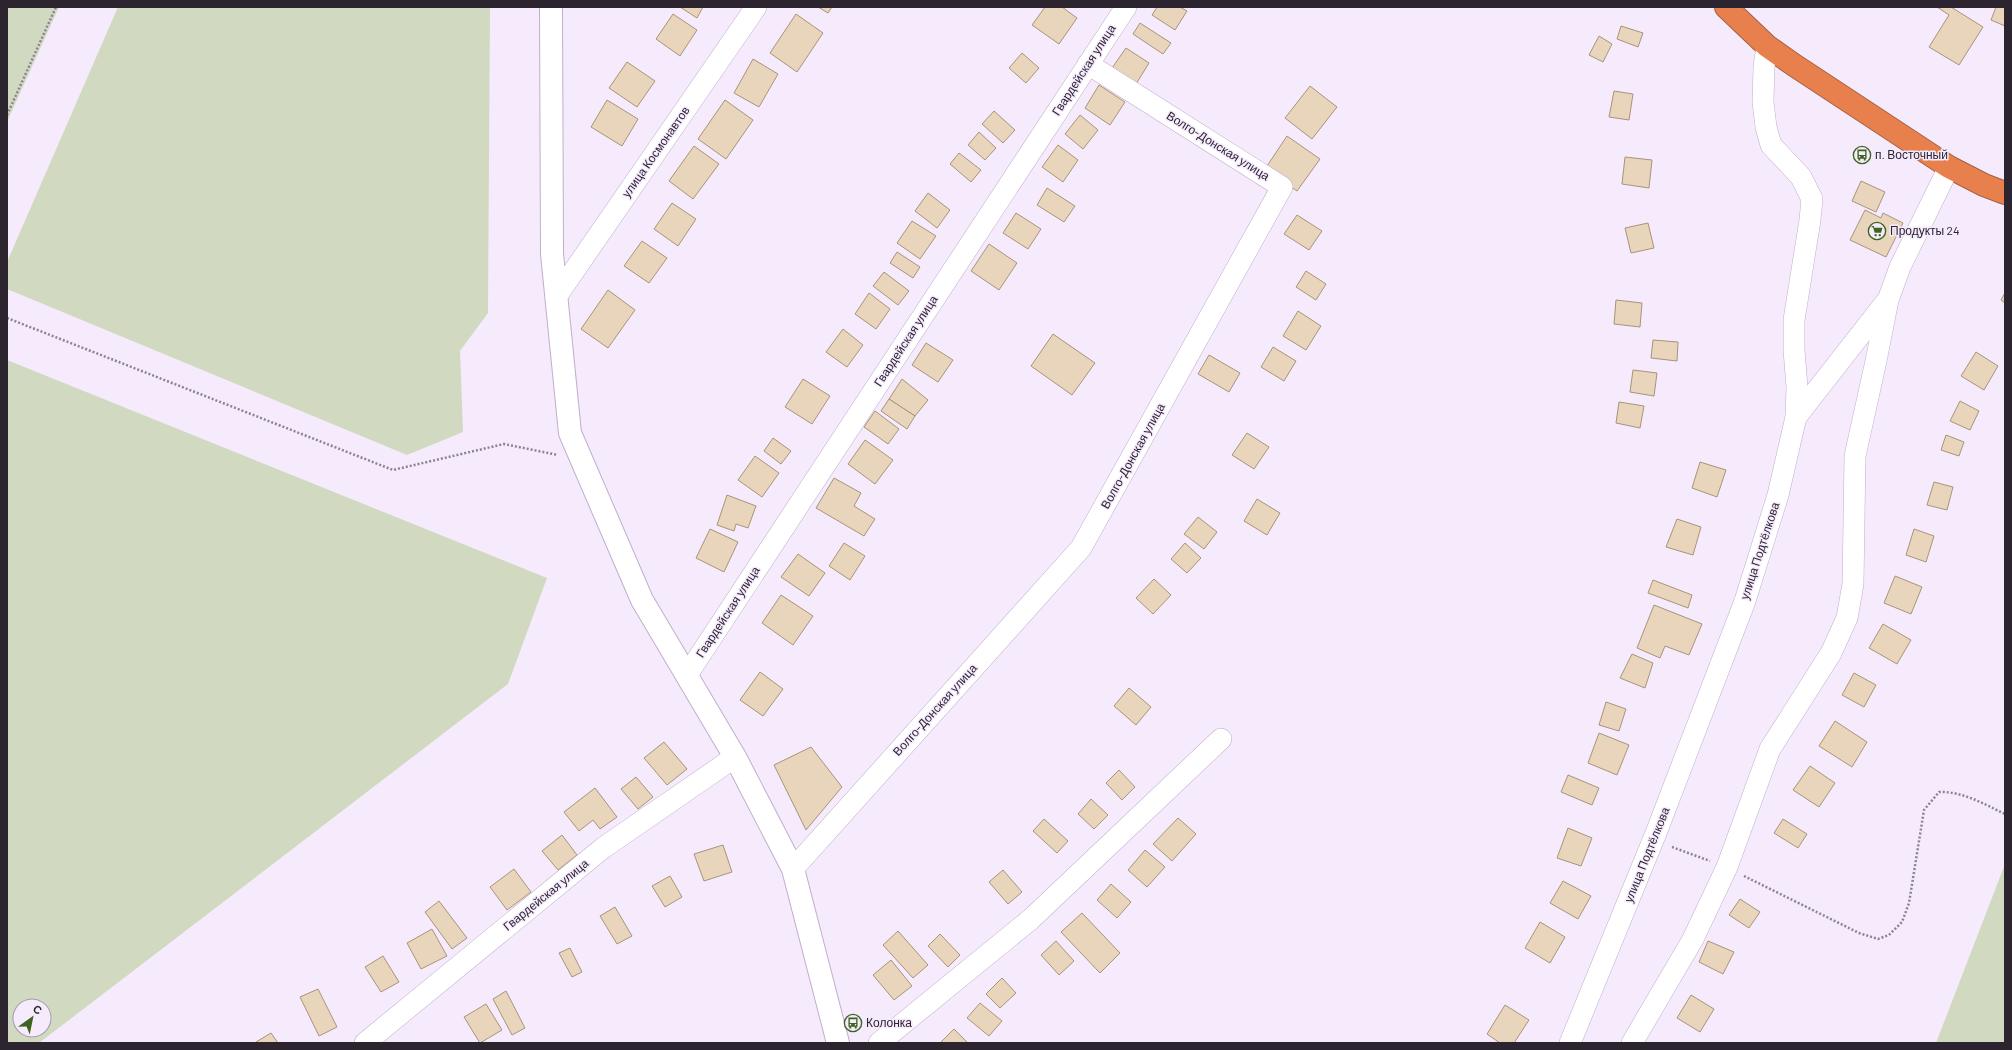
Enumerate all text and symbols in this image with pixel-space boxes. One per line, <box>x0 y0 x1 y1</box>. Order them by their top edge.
street label: Гвардейская улица <box>1049 21 1119 118</box>
street label: улица Космонавтов <box>619 103 693 200</box>
street label: Волго-Донская улица <box>1164 108 1273 184</box>
bus stop icon: п. Восточный <box>1852 145 1872 165</box>
place label: п. Восточный <box>1875 147 1948 161</box>
supermarket icon: Продукты 24 <box>1867 221 1887 241</box>
place label: Продукты 24 <box>1890 223 1960 238</box>
street label: Гвардейская улица <box>871 292 941 389</box>
street label: Волго-Донская улица <box>1097 400 1168 511</box>
street label: улица Подтёлкова <box>1737 500 1782 601</box>
street label: Гвардейская улица <box>693 563 763 660</box>
street label: Волго-Донская улица <box>889 660 980 759</box>
street label: улица Подтёлкова <box>1621 805 1673 905</box>
street label: Гвардейская улица <box>500 855 592 934</box>
north arrow <box>12 998 52 1038</box>
text: С <box>31 1002 45 1017</box>
bus stop icon: Колонка <box>843 1013 863 1033</box>
place label: Колонка <box>866 1015 912 1029</box>

